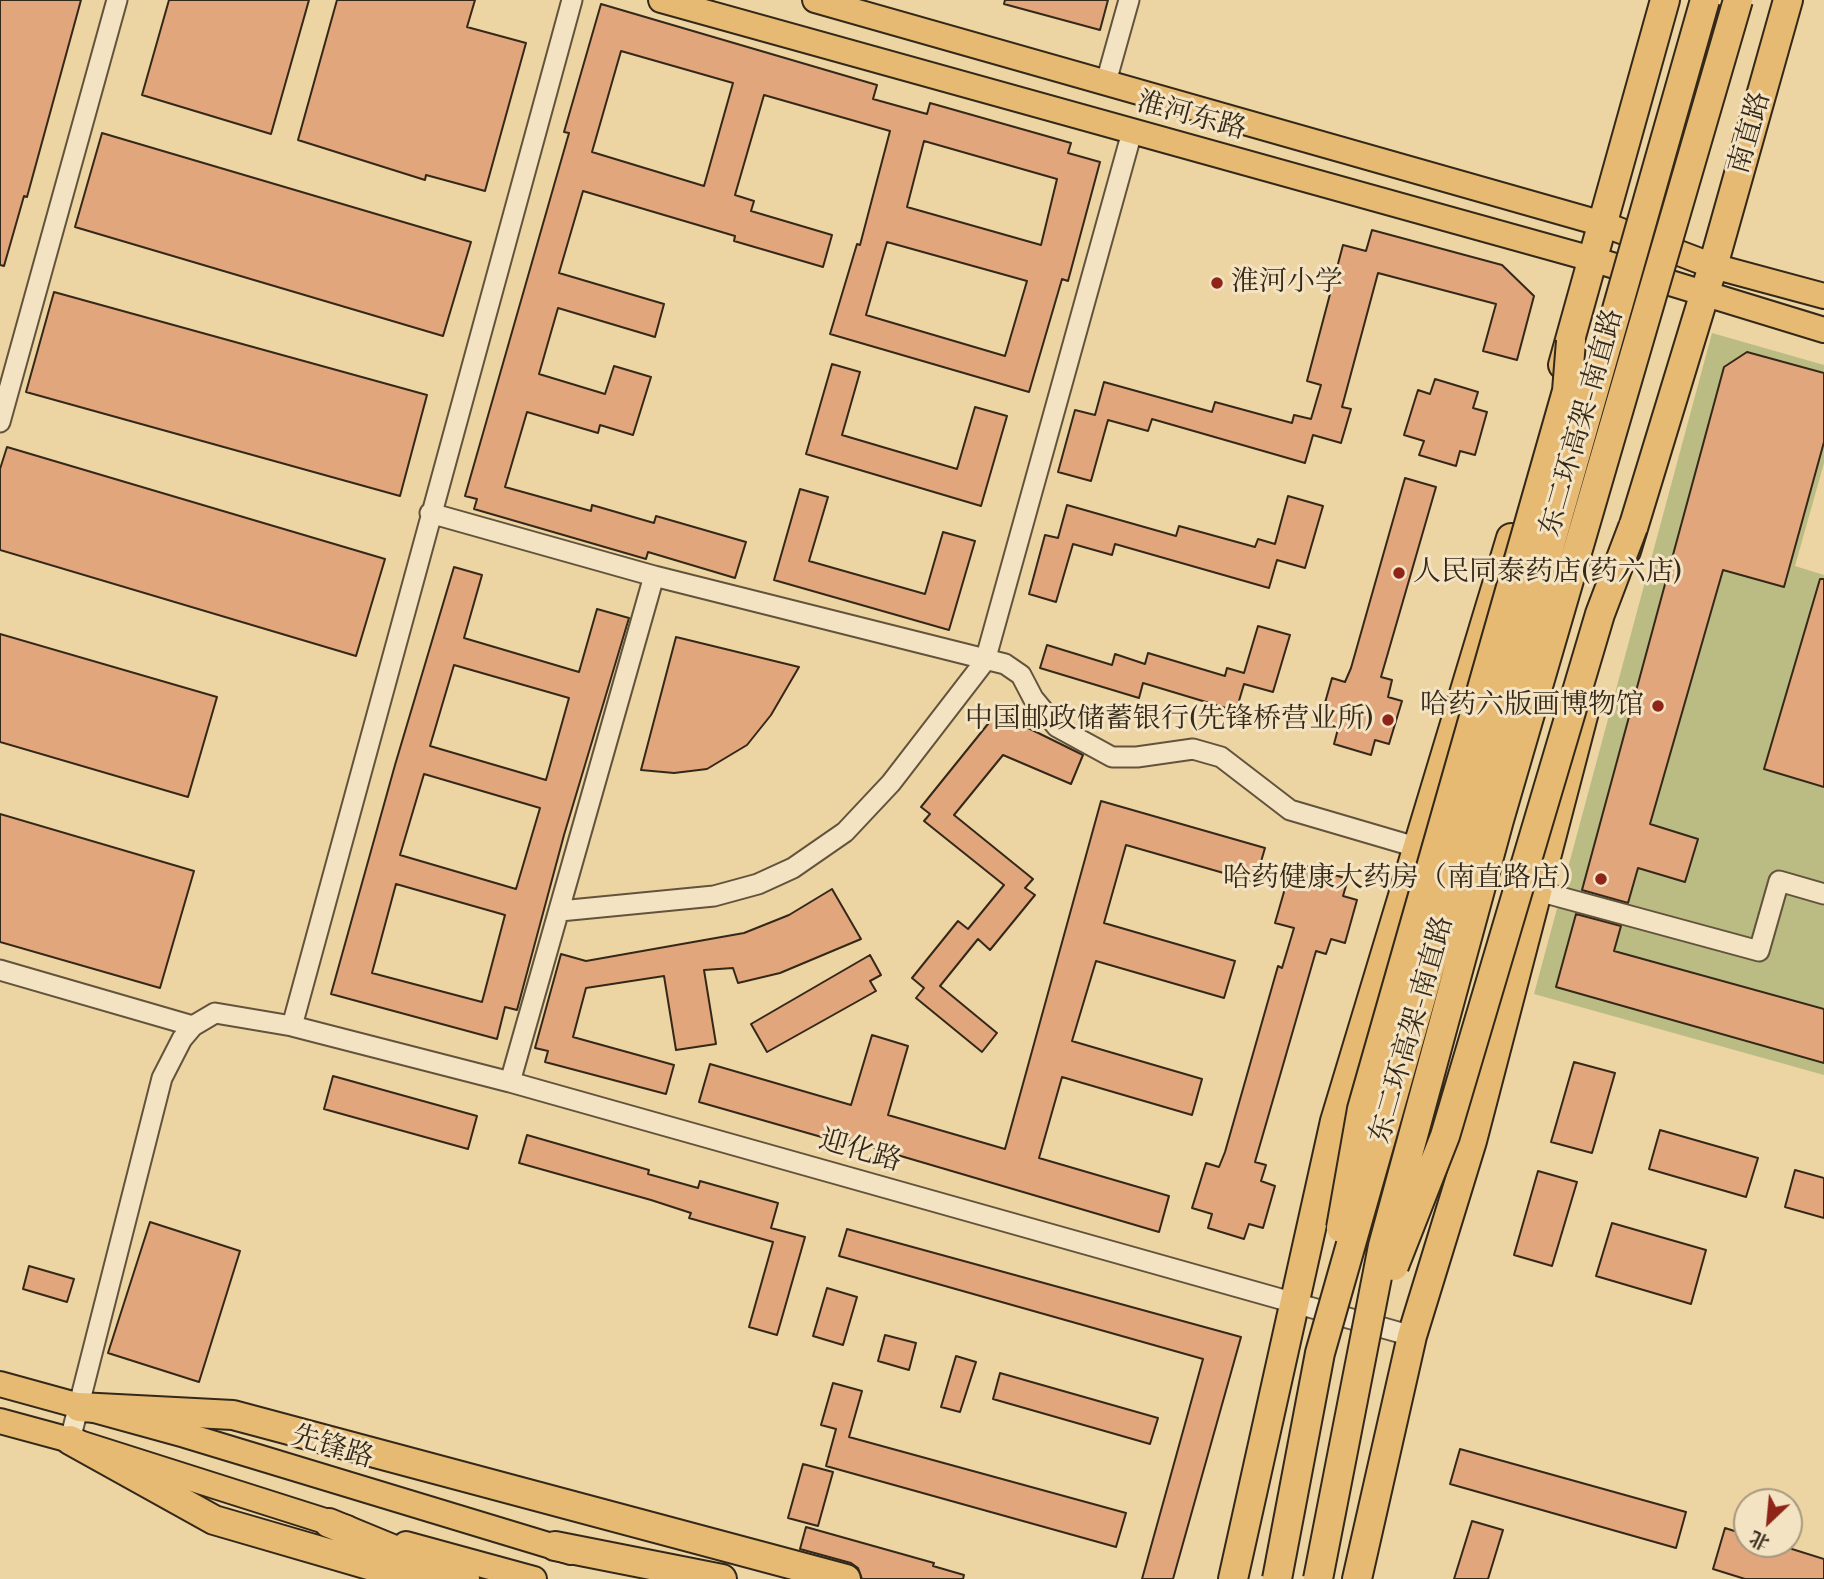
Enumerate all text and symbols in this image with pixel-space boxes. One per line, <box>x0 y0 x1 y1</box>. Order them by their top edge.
street label: 淮河东路 <box>1133 86 1249 148</box>
street label: 南直路 <box>1723 88 1779 178</box>
place label: 淮河小学 <box>1231 266 1343 300</box>
marker: 淮河小学 <box>1209 275 1225 291</box>
street label: 东二环高架-南直路 <box>1534 305 1632 541</box>
place label: 人民同泰药店(药六店) <box>1413 556 1682 590</box>
marker: 人民同泰药店(药六店) <box>1391 565 1407 581</box>
place label: 哈药六版画博物馆 <box>1420 689 1644 723</box>
marker: 哈药六版画博物馆 <box>1650 698 1666 714</box>
place label: 中国邮政储蓄银行(先锋桥营业所) <box>965 703 1374 737</box>
marker: 中国邮政储蓄银行(先锋桥营业所) <box>1380 712 1396 728</box>
place label: 哈药健康大药房（南直路店） <box>1223 862 1587 896</box>
marker: 哈药健康大药房（南直路店） <box>1593 871 1609 887</box>
street label: 东二环高架-南直路 <box>1364 912 1462 1148</box>
street label: 迎化路 <box>815 1124 905 1180</box>
street label: 先锋路 <box>287 1420 377 1476</box>
north arrow <box>1733 1488 1803 1558</box>
text: 北 <box>1746 1525 1773 1555</box>

